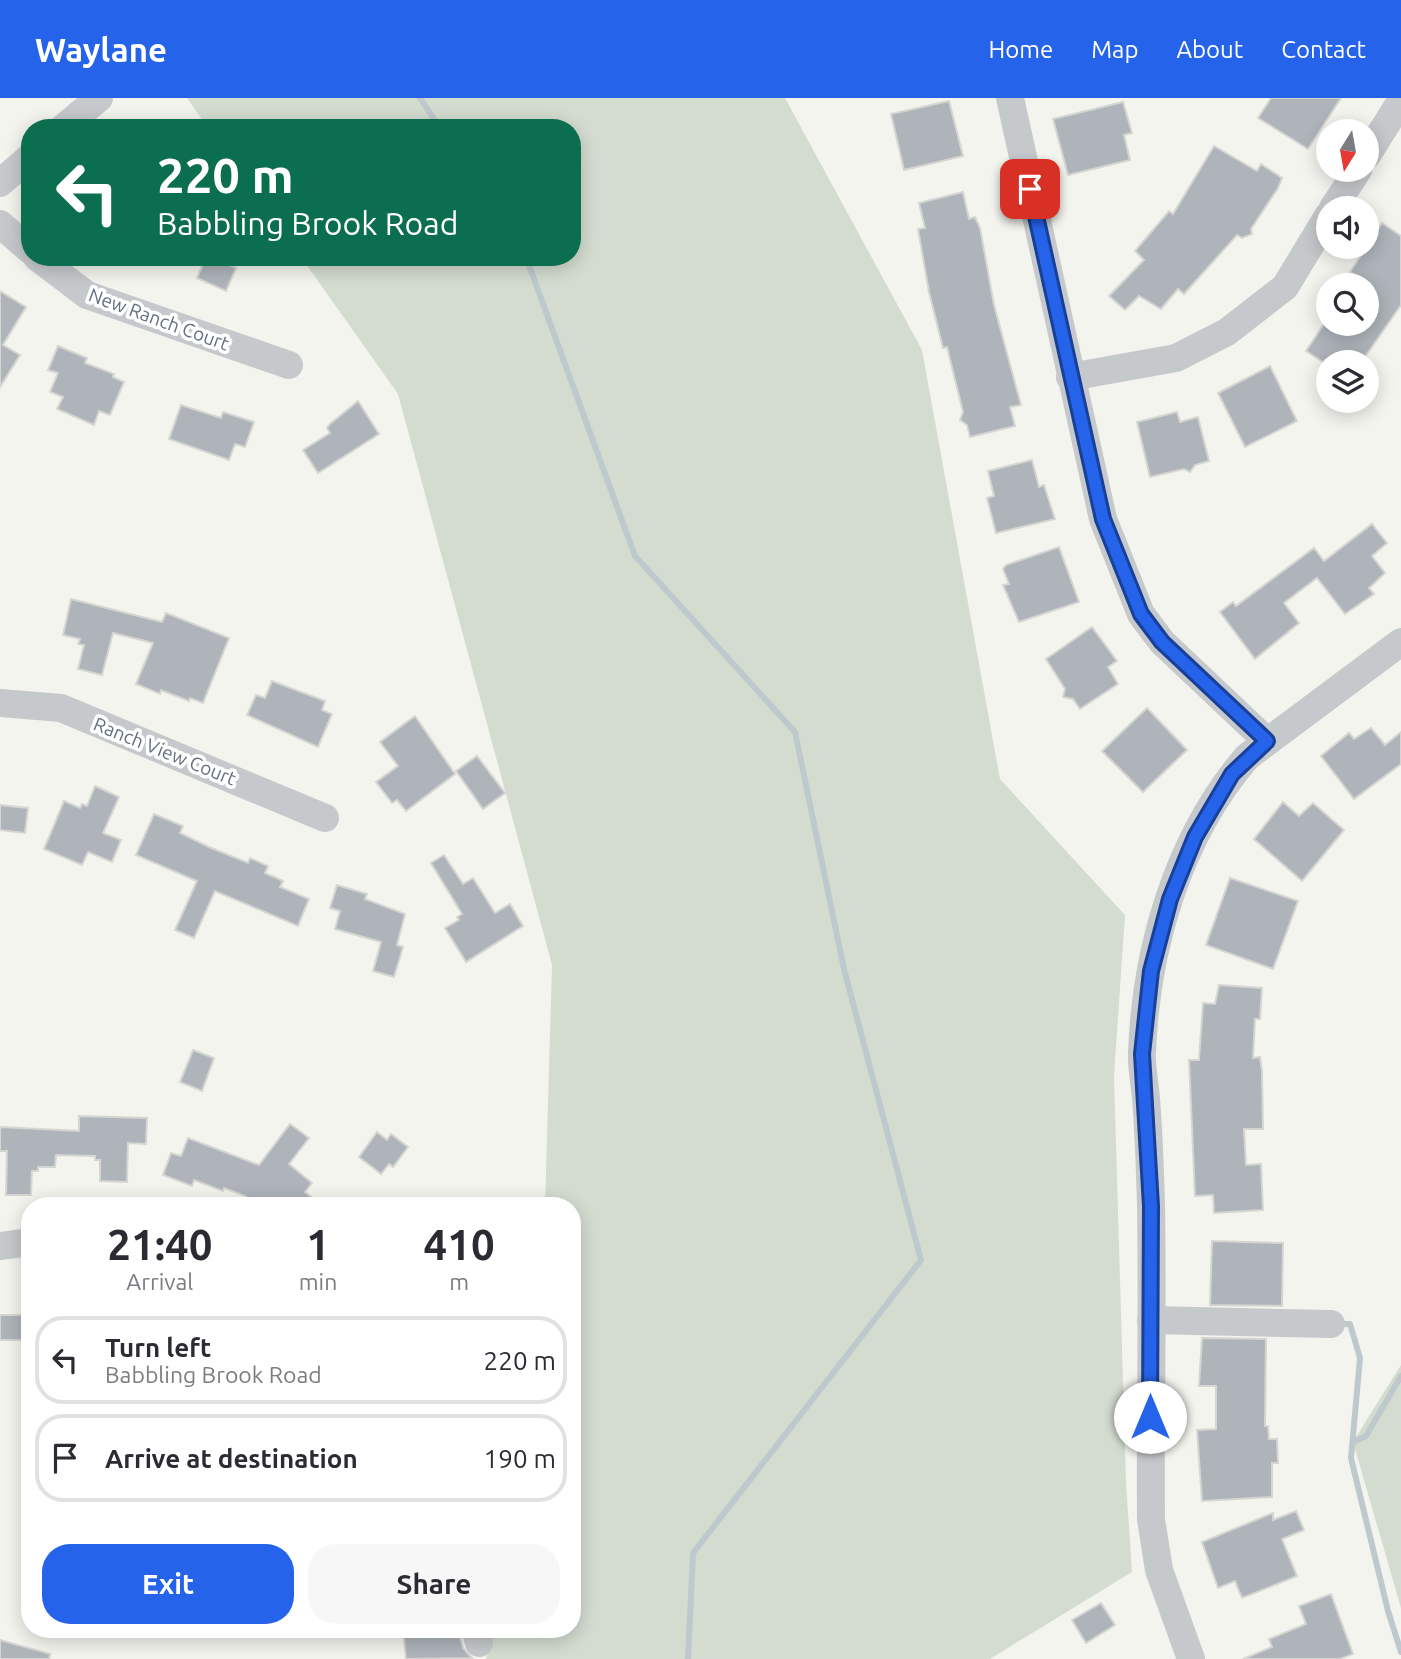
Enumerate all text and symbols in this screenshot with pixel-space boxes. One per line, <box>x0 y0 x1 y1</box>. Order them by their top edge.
text: Waylane <box>35 31 167 68</box>
text: Home <box>988 36 1053 63</box>
text: Map <box>1091 36 1138 63</box>
text: About <box>1176 36 1243 63</box>
text: Contact <box>1281 36 1366 63</box>
north arrow <box>1316 119 1379 182</box>
map controls <box>1316 119 1379 413</box>
icon: left <box>42 147 133 238</box>
text: 220 m <box>157 147 294 202</box>
pin <box>1000 159 1060 219</box>
icon: arrive <box>1011 170 1049 208</box>
button: sound <box>1316 196 1379 259</box>
text: Babbling Brook Road <box>157 205 458 241</box>
button: search <box>1316 273 1379 336</box>
street label: New Ranch Court <box>86 283 233 355</box>
button: layers <box>1316 350 1379 413</box>
street label: Ranch View Court <box>91 712 240 790</box>
text: 21:40 <box>107 1221 212 1268</box>
text: 1 <box>306 1221 330 1268</box>
text: 410 <box>424 1221 495 1268</box>
text: Arrival <box>126 1269 193 1294</box>
text: min <box>299 1269 337 1294</box>
text: m <box>449 1269 469 1294</box>
text: Turn left <box>105 1333 211 1362</box>
icon: left <box>46 1341 84 1379</box>
text: 220 m <box>484 1346 556 1375</box>
text: Babbling Brook Road <box>105 1362 322 1387</box>
position arrow <box>1113 1380 1187 1454</box>
icon: arrive <box>46 1439 84 1477</box>
text: Arrive at destination <box>105 1444 358 1473</box>
text: 190 m <box>484 1444 556 1473</box>
button: Exit <box>42 1544 294 1624</box>
button: Share <box>308 1544 560 1624</box>

